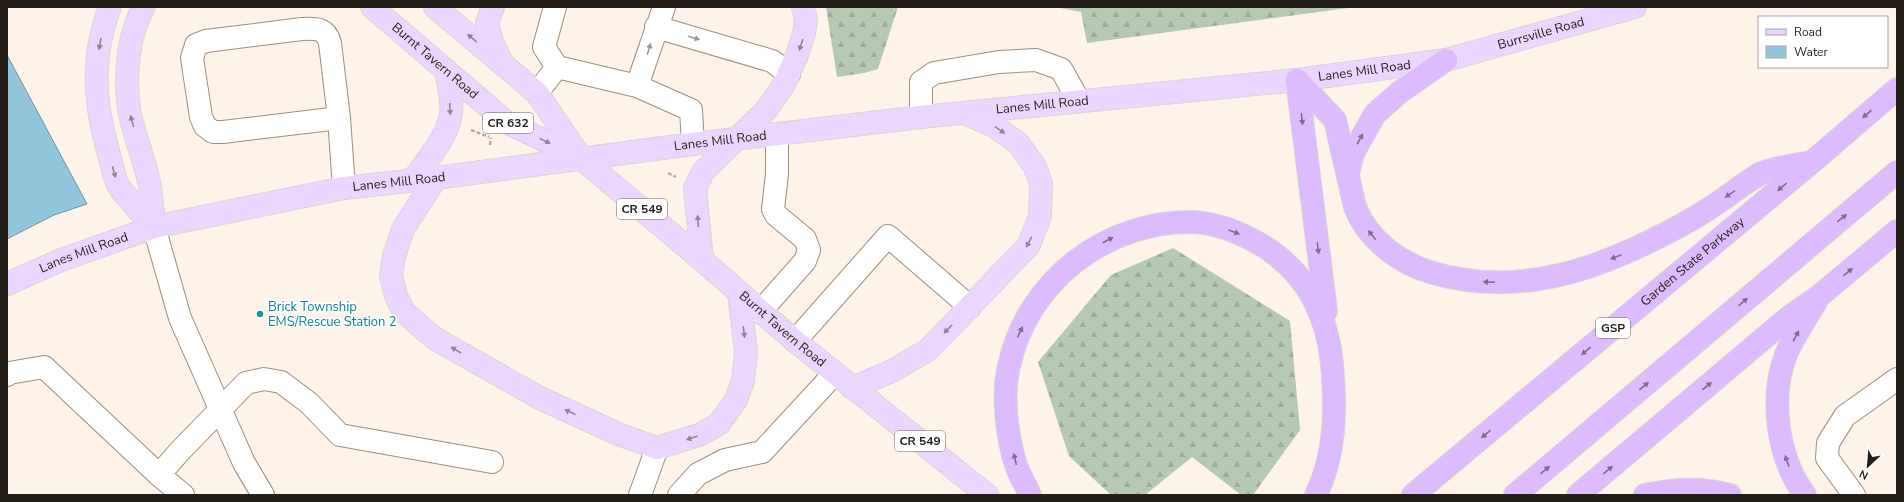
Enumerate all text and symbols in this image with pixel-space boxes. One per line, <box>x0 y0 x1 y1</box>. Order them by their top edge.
street label: Burrsville Road <box>1496 13 1587 54</box>
legend <box>1758 16 1888 68</box>
street label: Burnt Tavern Road <box>388 19 482 103</box>
text: Road <box>1794 24 1822 40</box>
one-way arrow <box>467 34 478 43</box>
one-way arrow <box>688 35 700 41</box>
one-way arrow <box>96 38 102 50</box>
one-way arrow <box>797 39 803 51</box>
one-way arrow <box>646 43 652 55</box>
text: Water <box>1794 44 1828 60</box>
street label: Lanes Mill Road <box>1317 56 1412 86</box>
street label: Lanes Mill Road <box>995 92 1090 119</box>
one-way arrow <box>447 102 454 115</box>
one-way arrow <box>1863 109 1872 118</box>
road number: CR 632 <box>483 113 533 133</box>
one-way arrow <box>1299 113 1305 125</box>
one-way arrow <box>129 115 135 127</box>
street label: Lanes Mill Road <box>673 126 768 155</box>
one-way arrow <box>994 126 1005 134</box>
one-way arrow <box>1357 133 1364 145</box>
one-way arrow <box>539 137 551 144</box>
one-way arrow <box>111 166 117 178</box>
street label: Lanes Mill Road <box>352 168 447 196</box>
one-way arrow <box>1777 182 1788 191</box>
one-way arrow <box>1725 190 1735 198</box>
road number: CR 549 <box>617 199 667 219</box>
street label: Garden State Parkway <box>1637 213 1749 310</box>
one-way arrow <box>1837 213 1848 222</box>
one-way arrow <box>694 215 701 227</box>
street label: Lanes Mill Road <box>37 228 131 277</box>
one-way arrow <box>1228 229 1240 235</box>
one-way arrow <box>1368 229 1377 240</box>
one-way arrow <box>1026 236 1032 248</box>
one-way arrow <box>1102 237 1114 244</box>
one-way arrow <box>1315 242 1321 254</box>
one-way arrow <box>1610 254 1622 260</box>
one-way arrow <box>1843 267 1853 277</box>
one-way arrow <box>1483 279 1495 286</box>
street label: Burnt Tavern Road <box>735 287 830 371</box>
one-way arrow <box>1737 297 1748 306</box>
place label: Brick Township EMS/Rescue Station 2 <box>268 298 396 331</box>
marker: Brick Township EMS/Rescue Station 2 <box>255 309 265 319</box>
road number: GSP <box>1596 318 1630 338</box>
one-way arrow <box>944 324 953 334</box>
one-way arrow <box>741 326 747 338</box>
one-way arrow <box>1017 327 1023 338</box>
one-way arrow <box>1793 330 1800 342</box>
one-way arrow <box>1580 346 1591 355</box>
one-way arrow <box>450 347 462 354</box>
one-way arrow <box>1638 381 1649 390</box>
one-way arrow <box>1702 381 1713 390</box>
one-way arrow <box>565 409 576 415</box>
one-way arrow <box>1481 430 1491 439</box>
road number: CR 549 <box>895 431 945 451</box>
one-way arrow <box>685 435 697 441</box>
north arrow <box>1848 446 1888 486</box>
one-way arrow <box>1011 453 1017 466</box>
one-way arrow <box>1784 455 1790 467</box>
one-way arrow <box>1539 465 1550 474</box>
one-way arrow <box>1603 465 1613 474</box>
text: N <box>1857 466 1871 483</box>

